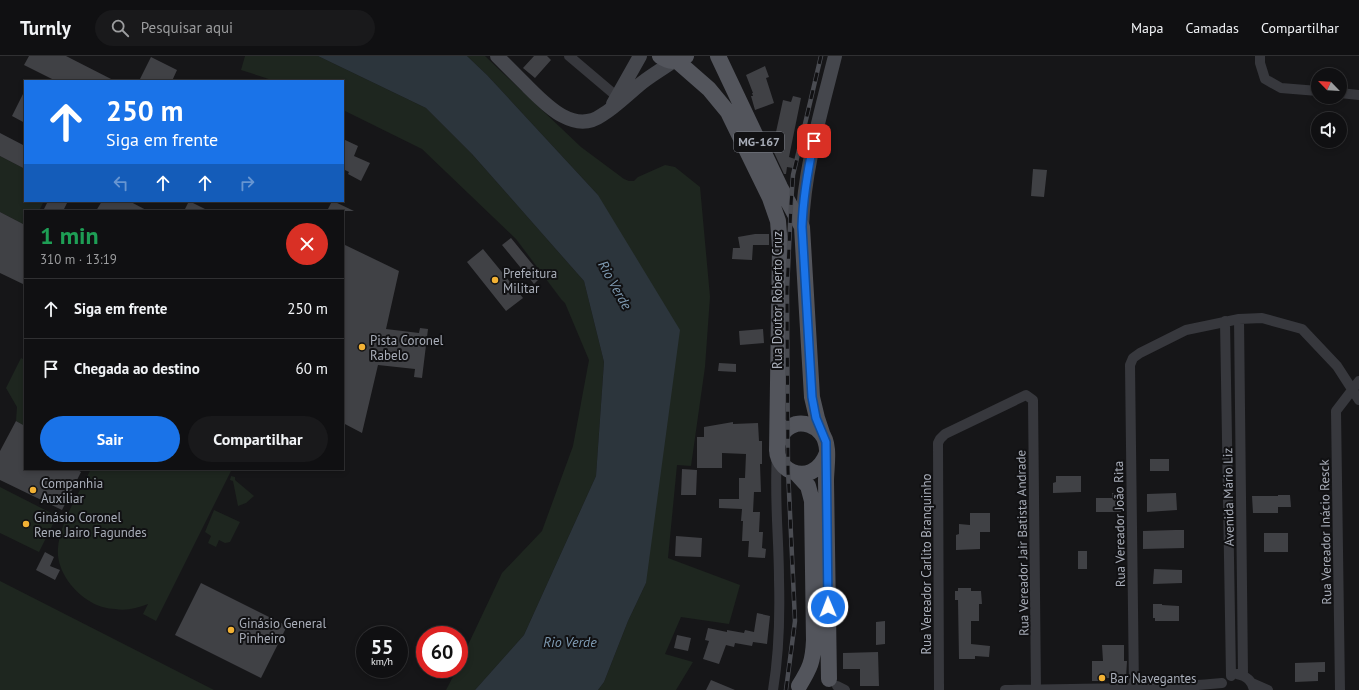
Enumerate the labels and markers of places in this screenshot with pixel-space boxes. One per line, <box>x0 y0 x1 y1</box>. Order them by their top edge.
pin <box>797 124 831 158</box>
place label: Prefeitura Militar <box>503 265 557 297</box>
marker: Prefeitura Militar <box>490 275 500 285</box>
place label: Pista Coronel Rabelo <box>370 332 444 364</box>
marker: Pista Coronel Rabelo <box>357 342 367 352</box>
place label: Companhia Auxiliar <box>41 475 103 507</box>
marker: Companhia Auxiliar <box>28 485 38 495</box>
place label: Ginásio Coronel Rene Jairo Fagundes <box>34 509 147 541</box>
marker: Ginásio Coronel Rene Jairo Fagundes <box>21 519 31 529</box>
place label: Ginásio General Pinheiro <box>239 615 327 647</box>
marker: Ginásio General Pinheiro <box>226 625 236 635</box>
place label: Bar Navegantes <box>1110 670 1197 687</box>
marker: Bar Navegantes <box>1097 673 1107 683</box>

